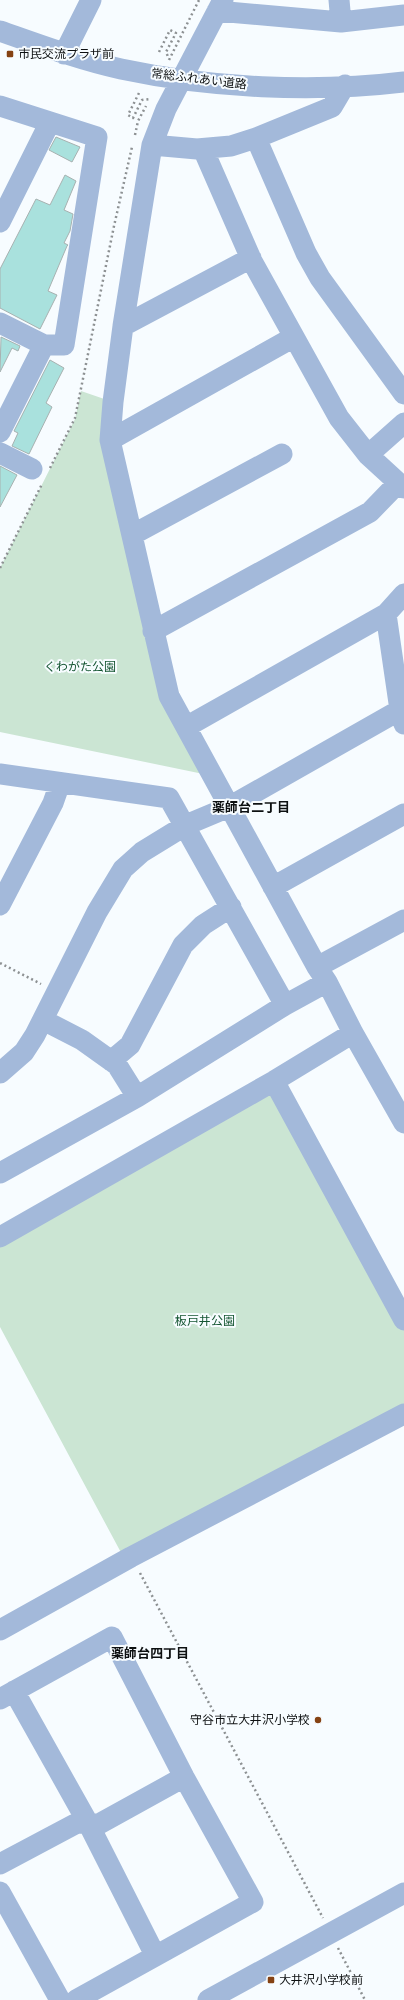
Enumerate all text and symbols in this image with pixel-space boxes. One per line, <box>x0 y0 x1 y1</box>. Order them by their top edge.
place label: 市民交流プラザ前 <box>18 46 114 62</box>
marker: 市民交流プラザ前 <box>5 49 15 59</box>
street label: 常総ふれあい道路 <box>150 65 248 93</box>
park label: くわがた公園 <box>44 659 116 675</box>
district label: 薬師台二丁目 <box>212 799 290 816</box>
park label: 板戸井公園 <box>175 1313 235 1329</box>
district label: 薬師台四丁目 <box>111 1645 189 1662</box>
place label: 守谷市立大井沢小学校 <box>190 1712 310 1728</box>
marker: 守谷市立大井沢小学校 <box>313 1715 323 1725</box>
place label: 大井沢小学校前 <box>279 1972 363 1988</box>
marker: 大井沢小学校前 <box>266 1975 276 1985</box>

